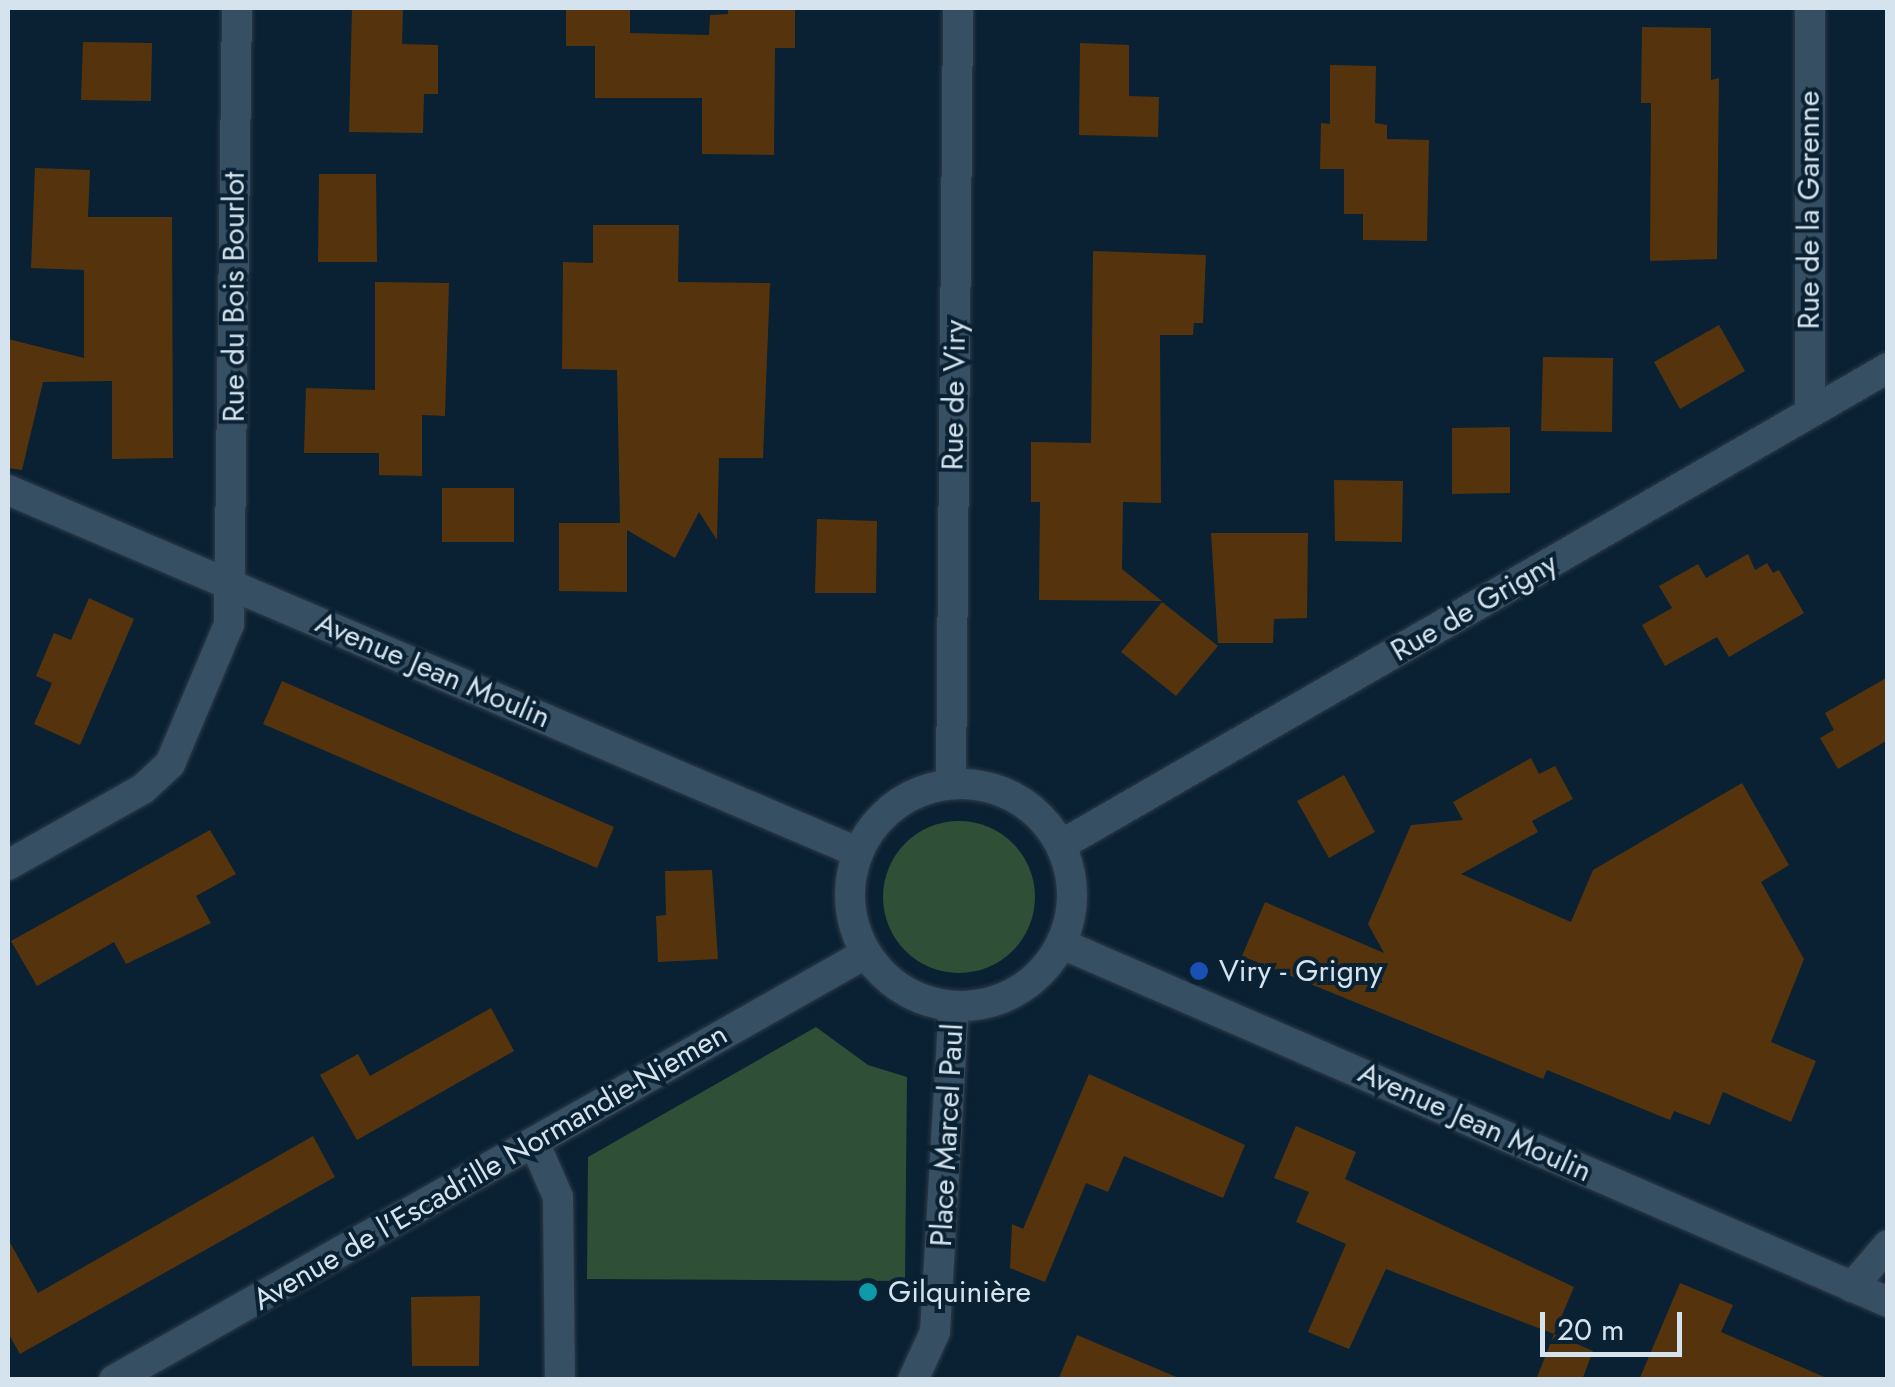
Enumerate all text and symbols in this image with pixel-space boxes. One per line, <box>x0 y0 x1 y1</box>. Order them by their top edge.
street label: Rue de la Garenne <box>1791 91 1827 329</box>
street label: Rue du Bois Bourlot <box>216 172 252 422</box>
street label: Rue de Viry <box>935 319 973 471</box>
street label: Rue de Grigny <box>1385 545 1563 669</box>
street label: Avenue Jean Moulin <box>310 604 556 736</box>
place label: Viry - Grigny <box>1219 953 1383 989</box>
marker: Viry - Grigny <box>1188 960 1210 982</box>
street label: Avenue de l'Escadrille Normandie-Niemen <box>247 1016 733 1318</box>
street label: Place Marcel Paul <box>923 1022 971 1248</box>
street label: Avenue Jean Moulin <box>1353 1054 1597 1190</box>
place label: Gilquinière <box>888 1274 1031 1310</box>
marker: Gilquinière <box>857 1281 879 1303</box>
scale bar <box>1545 1292 1688 1354</box>
text: 20 m <box>1557 1308 1624 1351</box>

